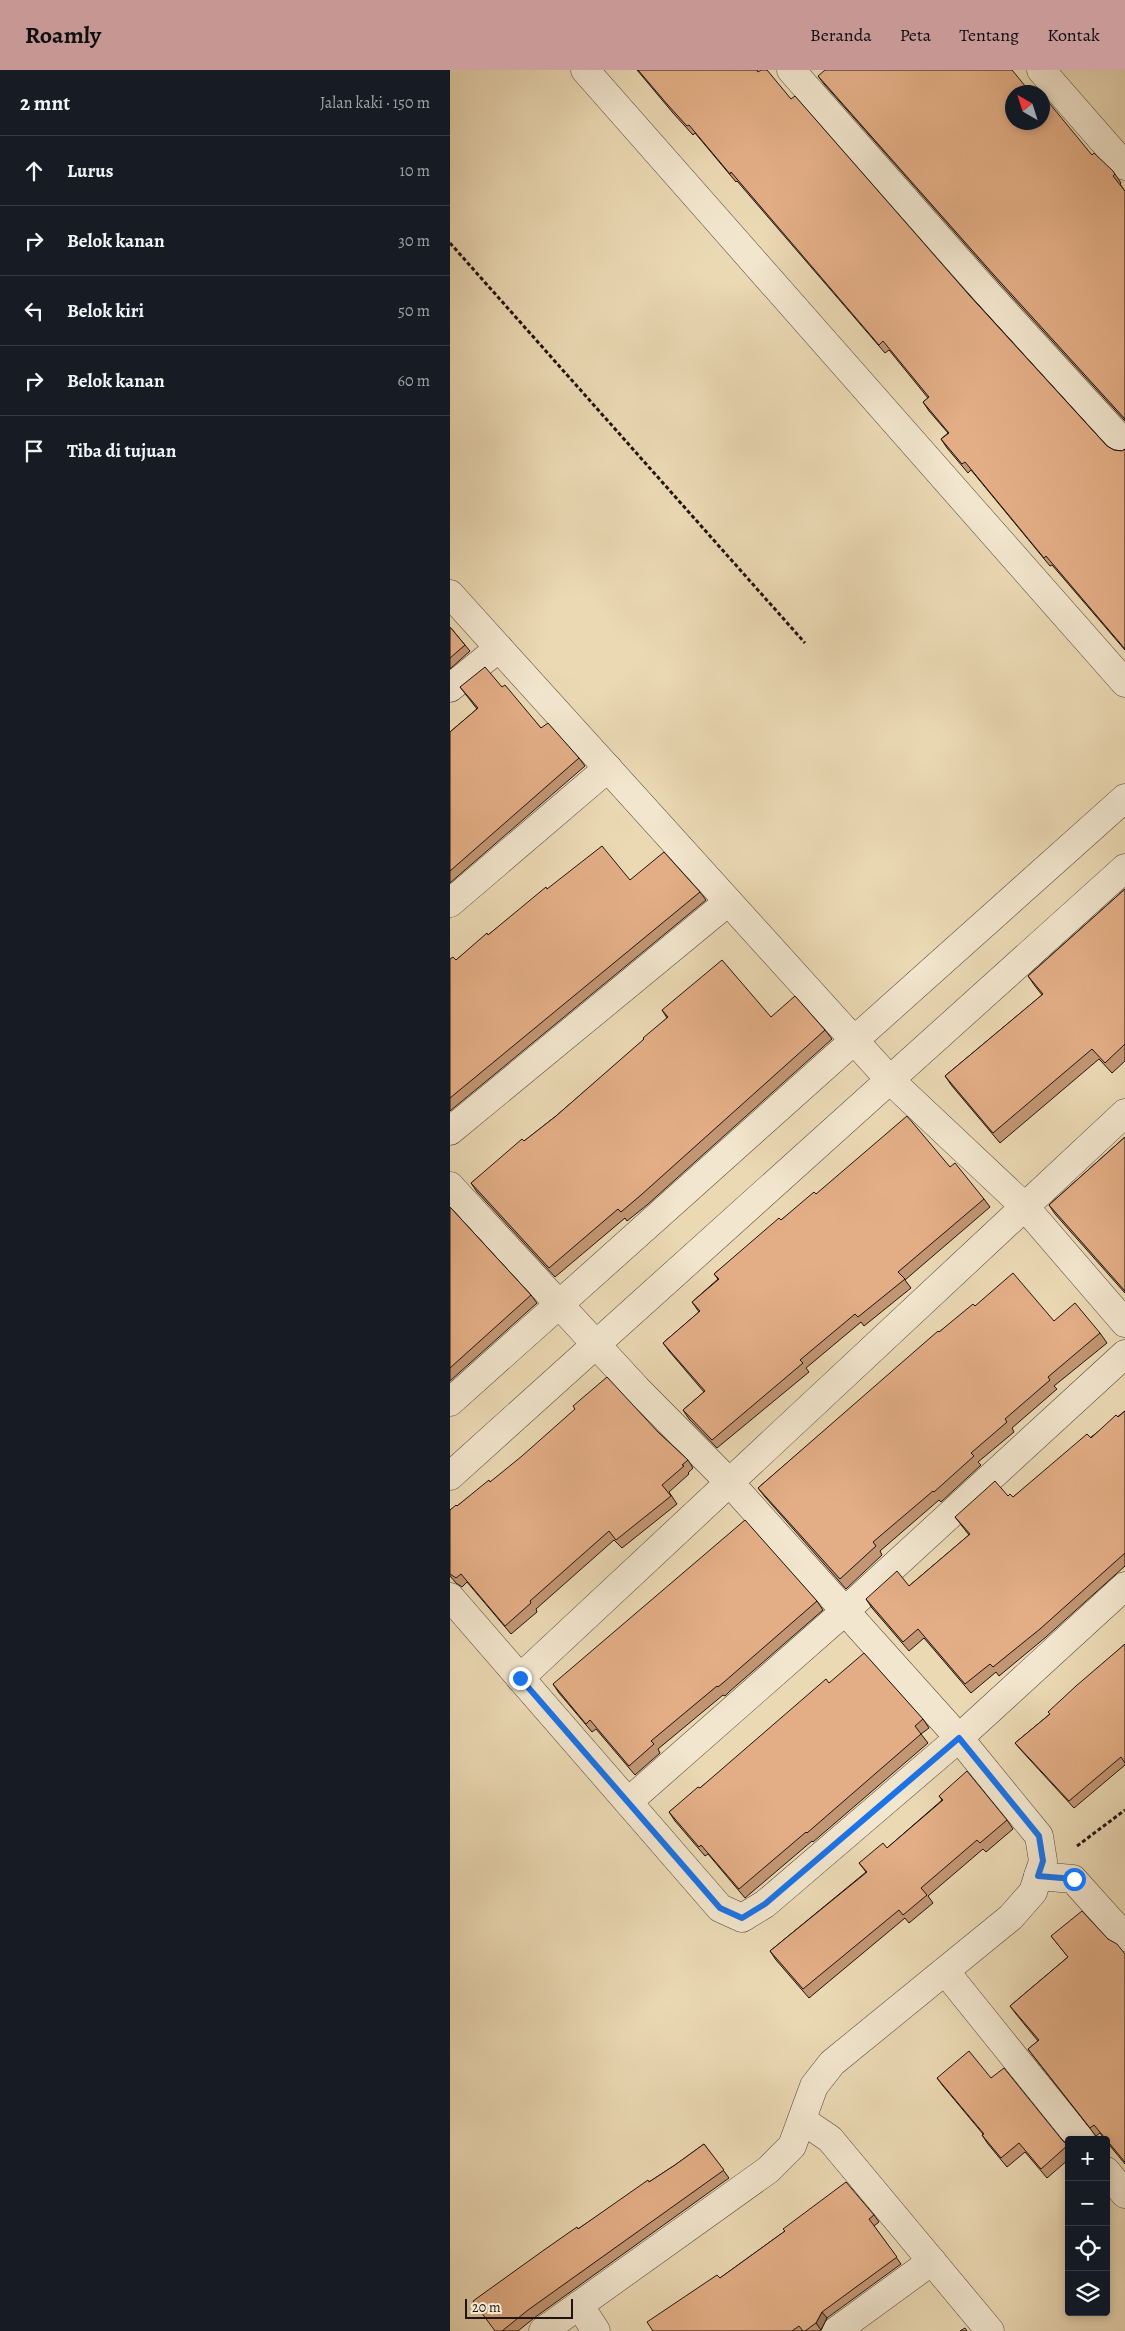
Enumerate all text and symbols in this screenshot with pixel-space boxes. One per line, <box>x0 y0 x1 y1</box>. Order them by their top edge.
text: Roamly <box>25 19 101 51</box>
text: Beranda <box>810 23 872 47</box>
text: Peta <box>900 23 931 47</box>
text: Tentang <box>959 23 1019 47</box>
text: Kontak <box>1047 23 1100 47</box>
north arrow <box>1005 85 1050 130</box>
text: 2 mnt <box>20 89 70 117</box>
text: Jalan kaki · 150 m <box>320 92 430 114</box>
icon: ahead <box>20 157 48 185</box>
text: Lurus <box>67 158 113 184</box>
text: 10 m <box>400 160 430 182</box>
icon: right <box>20 227 48 255</box>
text: Belok kanan <box>67 228 165 254</box>
text: 30 m <box>398 230 430 252</box>
icon: left <box>20 297 48 325</box>
text: Belok kiri <box>67 298 144 324</box>
text: 50 m <box>398 300 430 322</box>
icon: right <box>20 367 48 395</box>
text: Belok kanan <box>67 368 165 394</box>
text: 60 m <box>398 370 430 392</box>
icon: arrive <box>20 437 48 465</box>
text: Tiba di tujuan <box>67 438 176 464</box>
route end <box>509 1667 532 1690</box>
route start <box>1063 1868 1086 1891</box>
map controls <box>1065 2136 1110 2316</box>
button: + <box>1065 2136 1110 2181</box>
button: − <box>1065 2181 1110 2226</box>
button: locate <box>1065 2226 1110 2271</box>
button: layers <box>1065 2271 1110 2316</box>
scale bar <box>465 2296 572 2319</box>
text: 20 m <box>472 2298 501 2317</box>

